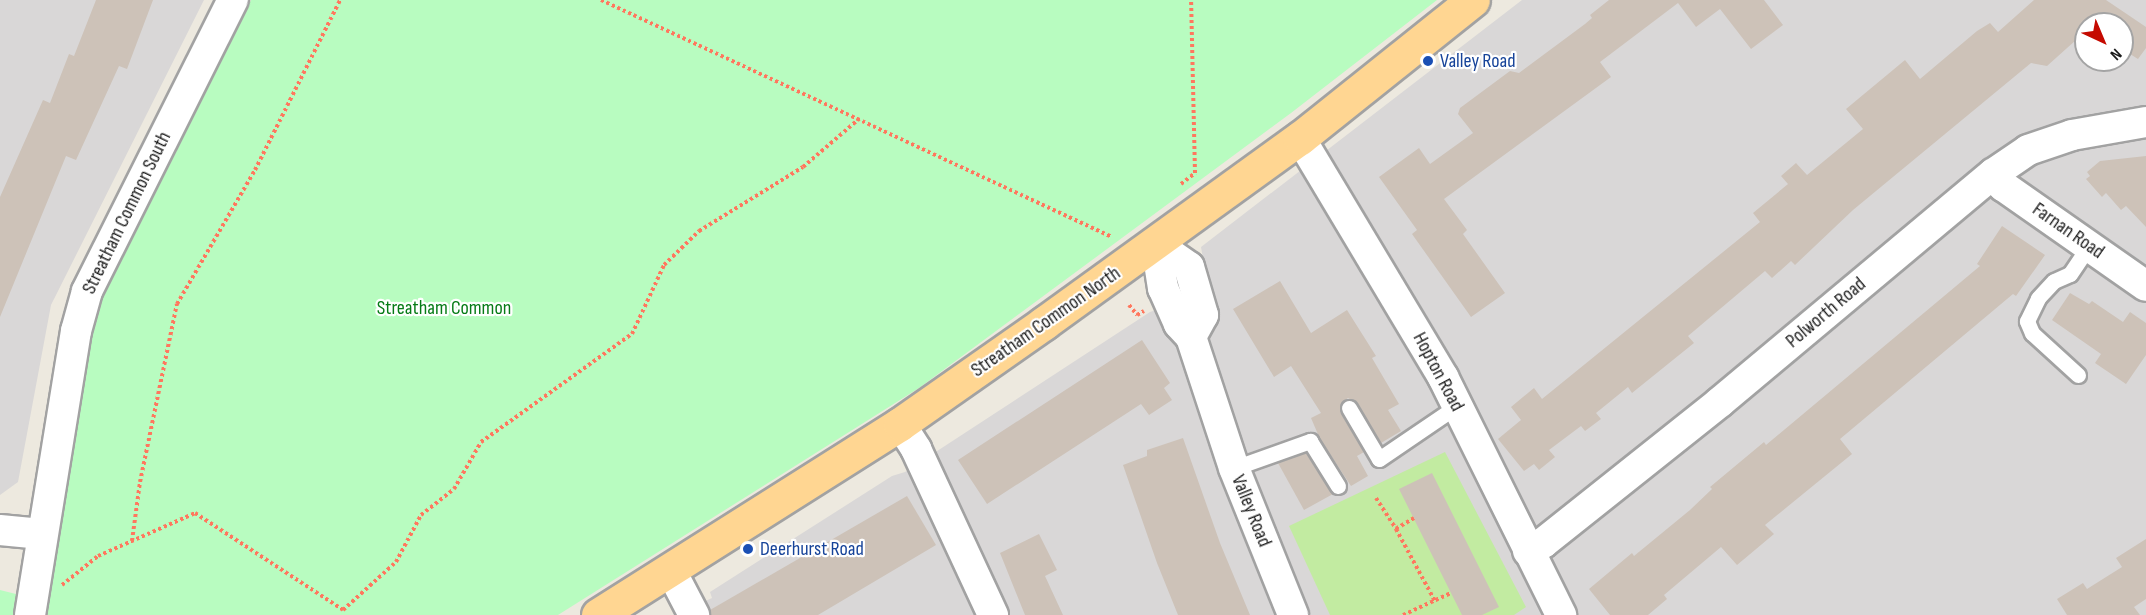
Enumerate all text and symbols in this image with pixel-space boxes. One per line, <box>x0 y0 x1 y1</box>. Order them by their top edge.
north arrow <box>2074 12 2134 72</box>
text: N <box>2106 44 2125 64</box>
place label: Valley Road <box>1440 49 1516 73</box>
marker: Valley Road <box>1421 54 1435 68</box>
street label: Streatham Common South <box>77 128 177 298</box>
street label: Farnan Road <box>2028 198 2108 264</box>
street label: Streatham Common North <box>967 261 1125 383</box>
street label: Polworth Road <box>1781 273 1871 353</box>
park label: Streatham Common <box>377 296 511 320</box>
street label: Hopton Road <box>1407 328 1469 416</box>
street label: Valley Road <box>1226 471 1276 551</box>
place label: Deerhurst Road <box>760 537 864 561</box>
marker: Deerhurst Road <box>741 542 755 556</box>

